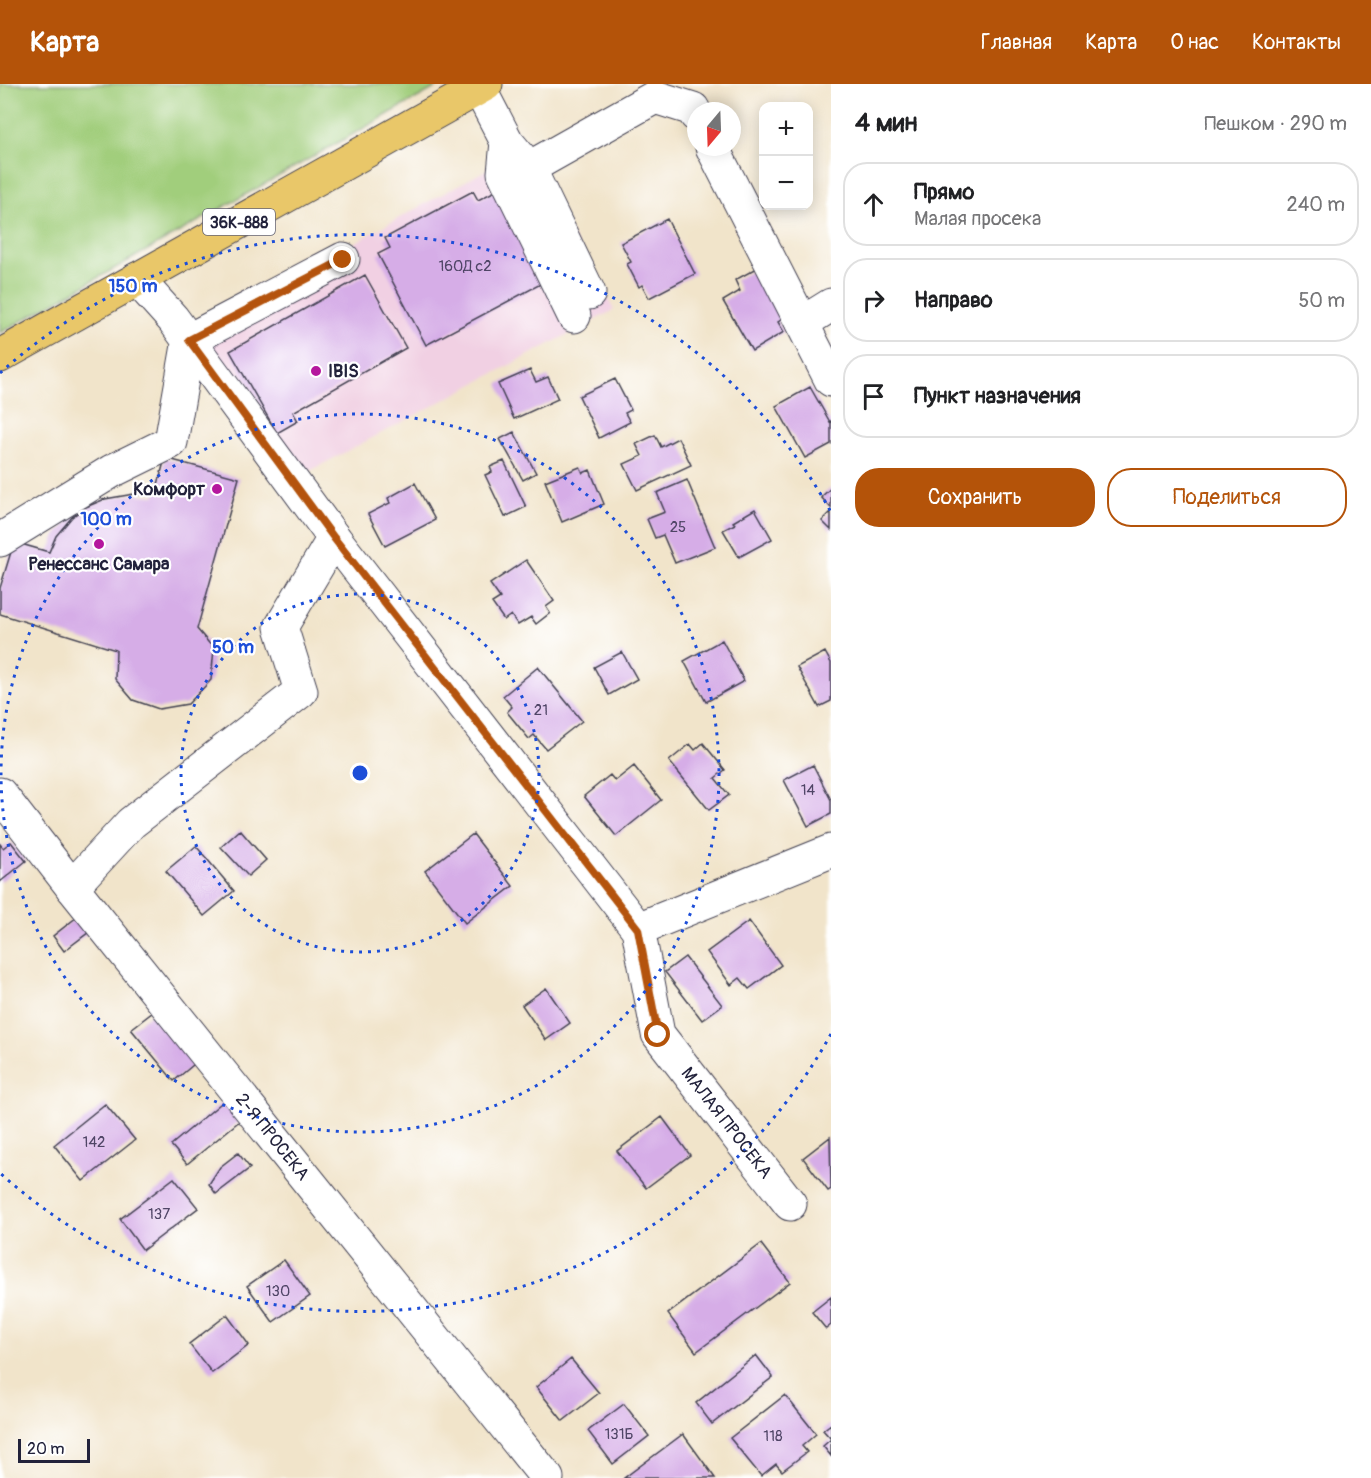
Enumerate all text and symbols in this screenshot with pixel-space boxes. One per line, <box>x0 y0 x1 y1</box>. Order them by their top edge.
text: Карта <box>30 25 99 60</box>
text: Главная <box>981 29 1052 56</box>
text: Карта <box>1085 29 1137 56</box>
text: О нас <box>1170 29 1219 56</box>
text: Контакты <box>1252 29 1341 56</box>
north arrow <box>687 102 741 156</box>
map controls <box>759 102 813 210</box>
button: + <box>759 102 813 156</box>
text: 4 мин <box>855 107 917 139</box>
text: Пешком · 290 m <box>1204 111 1347 136</box>
button: − <box>759 156 813 210</box>
text: Прямо <box>914 178 974 206</box>
icon: ahead <box>857 188 890 221</box>
text: 240 m <box>1286 192 1345 217</box>
text: Малая просека <box>914 206 1041 231</box>
road number: 36К-888 <box>203 209 275 235</box>
route end <box>329 246 355 272</box>
house number: 160Д с2 <box>438 257 492 276</box>
text: 150 m <box>109 275 158 298</box>
icon: right <box>857 284 890 317</box>
text: Направо <box>914 286 993 314</box>
text: 50 m <box>1298 288 1345 313</box>
place label: IBIS <box>328 360 359 383</box>
marker: IBIS <box>309 364 323 378</box>
icon: arrive <box>857 380 890 413</box>
text: Пункт назначения <box>914 382 1081 410</box>
button: Сохранить <box>855 468 1095 527</box>
button: Поделиться <box>1107 468 1347 527</box>
place label: Комфорт <box>133 478 206 501</box>
marker: Комфорт <box>210 482 224 496</box>
text: 100 m <box>80 508 132 531</box>
house number: 25 <box>670 518 686 537</box>
marker: Ренессанс Самара <box>92 537 106 551</box>
place label: Ренессанс Самара <box>29 553 170 576</box>
text: 50 m <box>212 636 254 659</box>
house number: 21 <box>534 701 548 720</box>
centre of rings <box>350 763 370 783</box>
house number: 14 <box>801 781 816 800</box>
route start <box>644 1021 670 1047</box>
street label: МАЛАЯ ПРОСЕКА <box>676 1062 777 1184</box>
street label: 2-Я ПРОСЕКА <box>230 1089 315 1186</box>
house number: 142 <box>83 1133 105 1152</box>
house number: 137 <box>148 1205 170 1224</box>
house number: 130 <box>266 1282 290 1301</box>
house number: 131Б <box>604 1425 634 1444</box>
house number: 118 <box>763 1427 783 1446</box>
scale bar <box>18 1436 90 1464</box>
text: 20 m <box>27 1439 65 1459</box>

